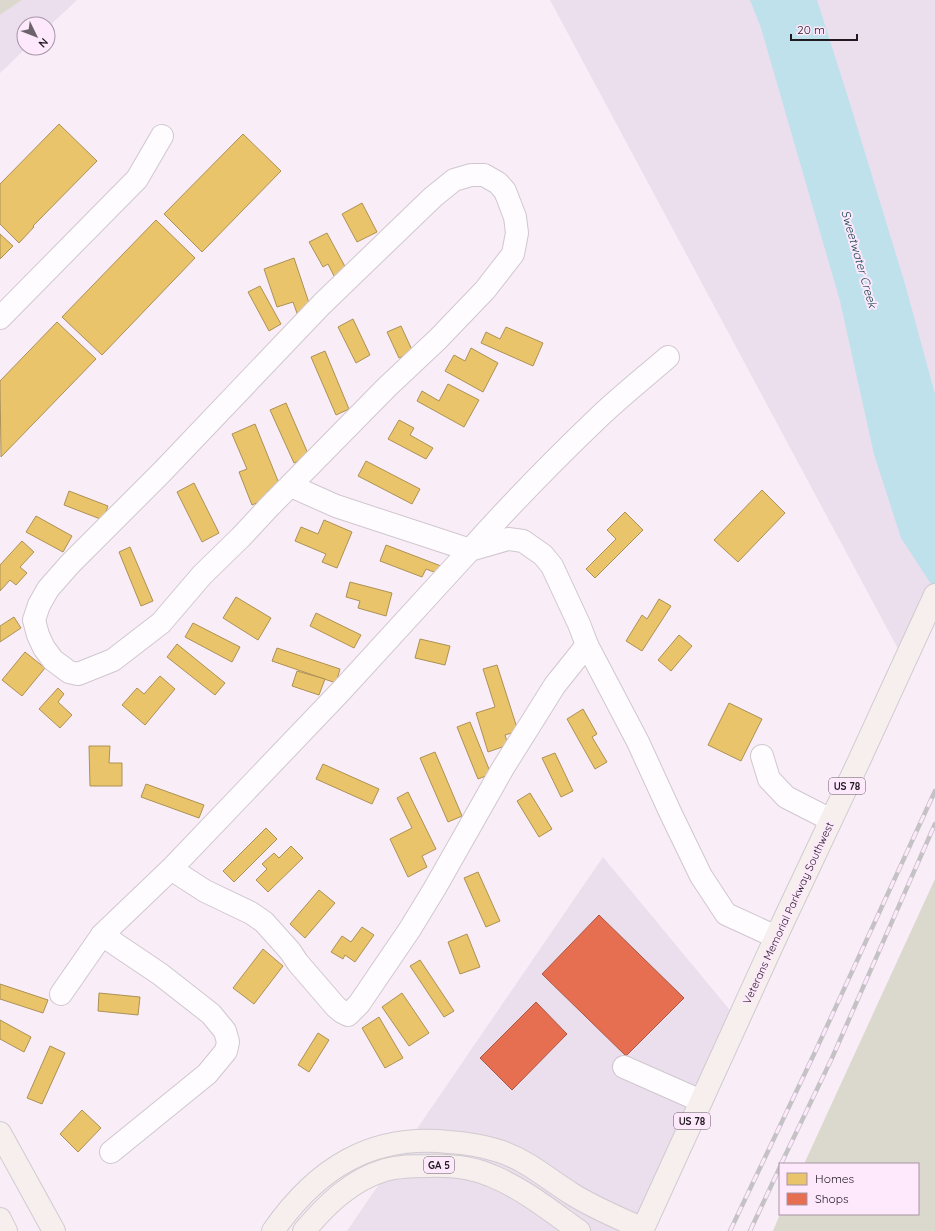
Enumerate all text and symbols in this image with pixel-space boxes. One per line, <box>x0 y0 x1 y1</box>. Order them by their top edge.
north arrow <box>16 16 56 56</box>
scale bar <box>791 16 857 42</box>
text: 20 m <box>797 22 825 37</box>
text: N <box>35 35 51 51</box>
water label: Sweetwater Creek <box>838 208 881 311</box>
road number: US 78 <box>829 778 865 794</box>
street label: Veterans Memorial Parkway Southwest <box>740 820 837 1006</box>
road number: US 78 <box>674 1113 710 1129</box>
road number: GA 5 <box>424 1157 454 1173</box>
legend <box>779 1163 919 1215</box>
text: Homes <box>815 1171 855 1186</box>
text: Shops <box>815 1191 849 1206</box>

